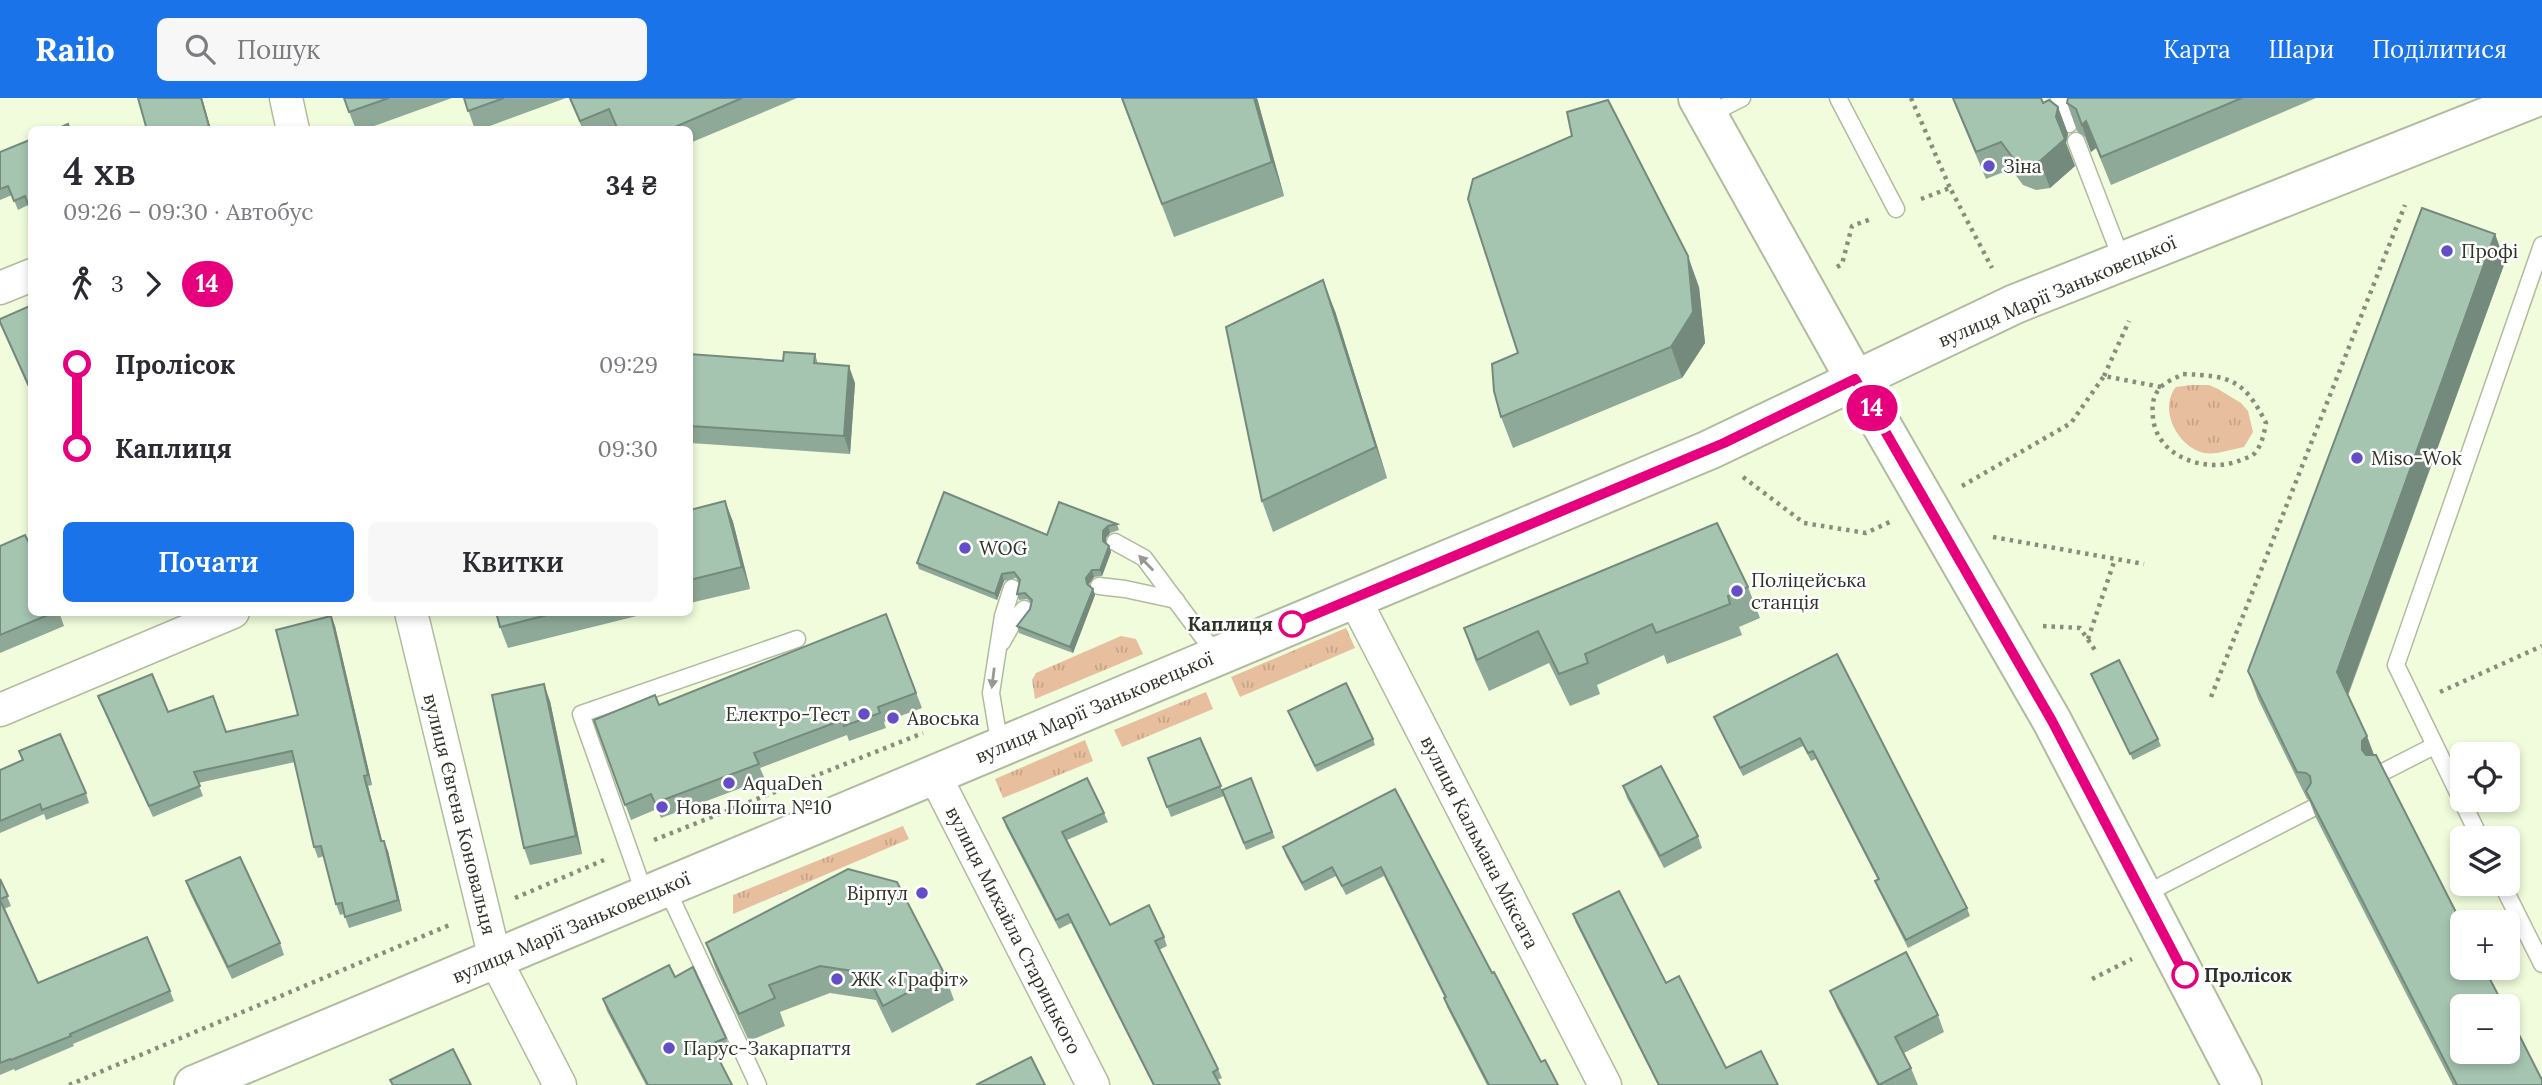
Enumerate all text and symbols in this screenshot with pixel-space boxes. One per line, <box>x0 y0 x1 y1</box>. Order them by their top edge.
search box <box>157 18 647 81</box>
text: Railo <box>35 28 115 70</box>
icon: search <box>181 30 219 68</box>
text: Пошук <box>237 33 320 66</box>
text: Карта <box>2163 34 2231 65</box>
text: Шари <box>2269 34 2334 65</box>
text: Поділитися <box>2372 34 2507 65</box>
text: 4 хв <box>63 147 136 195</box>
place label: Зіна <box>2003 154 2042 178</box>
marker: Зіна <box>1981 158 1997 174</box>
text: 34 ₴ <box>606 169 658 202</box>
text: 09:26 – 09:30 · Автобус <box>63 197 314 226</box>
street label: вулиця Марії Заньковецької <box>1934 230 2180 352</box>
place label: Профі <box>2461 239 2518 263</box>
marker: Профі <box>2439 243 2455 259</box>
icon: walk <box>63 265 101 303</box>
icon: forward <box>134 265 172 303</box>
text: 14 <box>196 268 219 299</box>
text: 3 <box>111 269 124 298</box>
text: Пролісок <box>115 348 236 381</box>
text: 09:29 <box>599 350 658 379</box>
line badge: 14 <box>1840 385 1904 431</box>
text: 14 <box>1861 392 1883 423</box>
text: Каплиця <box>115 432 232 465</box>
text: 09:30 <box>598 434 658 463</box>
place label: Miso-Wok <box>2371 446 2463 470</box>
marker: Miso-Wok <box>2349 450 2365 466</box>
button: Почати <box>63 522 354 602</box>
button: Квитки <box>368 522 658 602</box>
place label: WOG <box>979 536 1028 560</box>
marker: WOG <box>957 540 973 556</box>
one-way arrow <box>1138 554 1154 572</box>
place label: Поліцейська станція <box>1751 568 1867 614</box>
marker: Поліцейська станція <box>1729 583 1745 599</box>
marker: Каплиця <box>1279 611 1305 637</box>
place label: Каплиця <box>1188 612 1273 636</box>
street label: вулиця Марії Заньковецької <box>971 646 1217 768</box>
one-way arrow <box>987 668 998 690</box>
street label: вулиця Євгена Коновальця <box>418 691 502 937</box>
place label: Електро-Тест <box>726 702 850 726</box>
marker: Електро-Тест <box>856 706 872 722</box>
place label: Авоська <box>906 706 980 730</box>
marker: Авоська <box>885 710 901 726</box>
street label: вулиця Кальмана Міксата <box>1416 731 1544 953</box>
map controls <box>2450 742 2520 1064</box>
button: locate <box>2450 742 2520 812</box>
place label: AquaDen <box>742 771 823 795</box>
marker: AquaDen <box>721 775 737 791</box>
place label: Нова Пошта №10 <box>676 795 832 819</box>
marker: Нова Пошта №10 <box>654 799 670 815</box>
street label: вулиця Михайла Старицького <box>941 802 1087 1058</box>
button: layers <box>2450 826 2520 896</box>
street label: вулиця Марії Заньковецької <box>448 866 694 988</box>
place label: Вірпул <box>847 881 908 905</box>
marker: Вірпул <box>914 885 930 901</box>
button: + <box>2450 910 2520 980</box>
marker: Пролісок <box>2172 962 2198 988</box>
place label: Пролісок <box>2204 963 2292 987</box>
place label: ЖК «Графіт» <box>851 967 969 991</box>
marker: ЖК «Графіт» <box>829 971 845 987</box>
button: − <box>2450 994 2520 1064</box>
place label: Парус-Закарпаття <box>683 1036 851 1060</box>
marker: Парус-Закарпаття <box>661 1040 677 1056</box>

